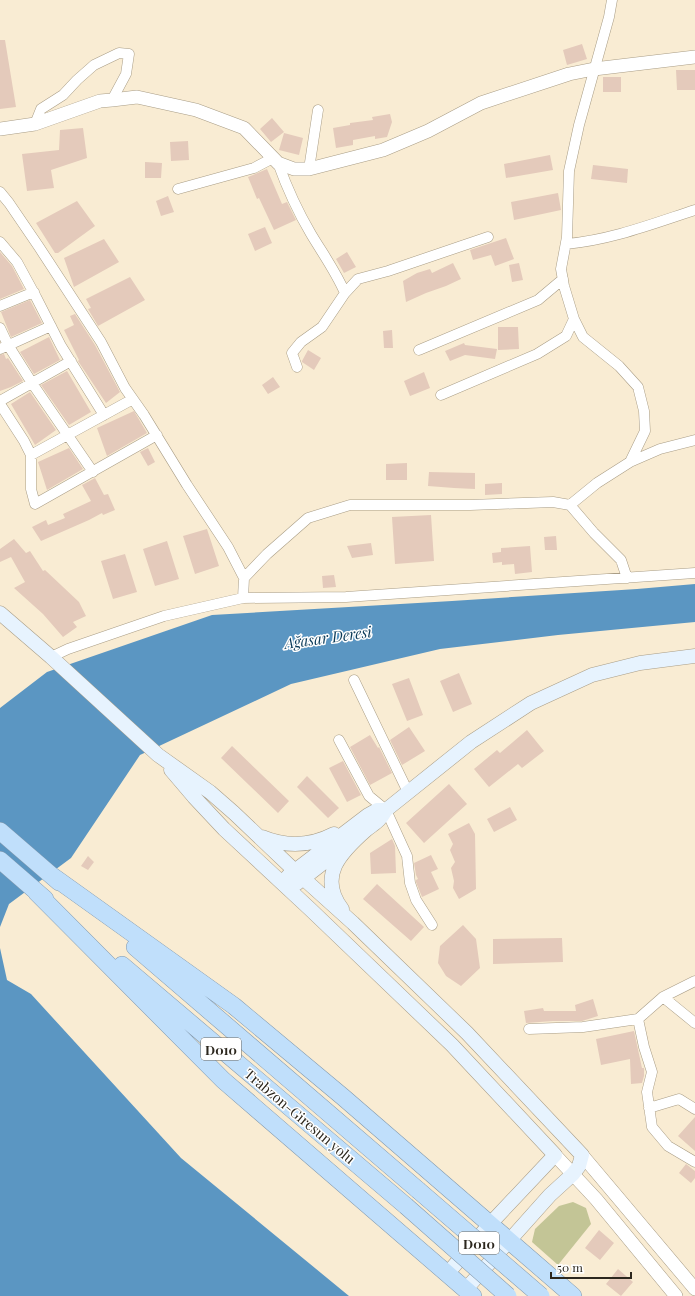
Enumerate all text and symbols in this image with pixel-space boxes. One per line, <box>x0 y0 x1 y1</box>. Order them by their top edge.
water label: Ağasar Deresi <box>281 621 373 653</box>
road number: D010 <box>201 1038 241 1060</box>
street label: Trabzon-Giresun yolu <box>241 1064 359 1168</box>
road number: D010 <box>459 1232 499 1254</box>
scale bar <box>551 1254 631 1280</box>
text: 50 m <box>557 1259 583 1275</box>

